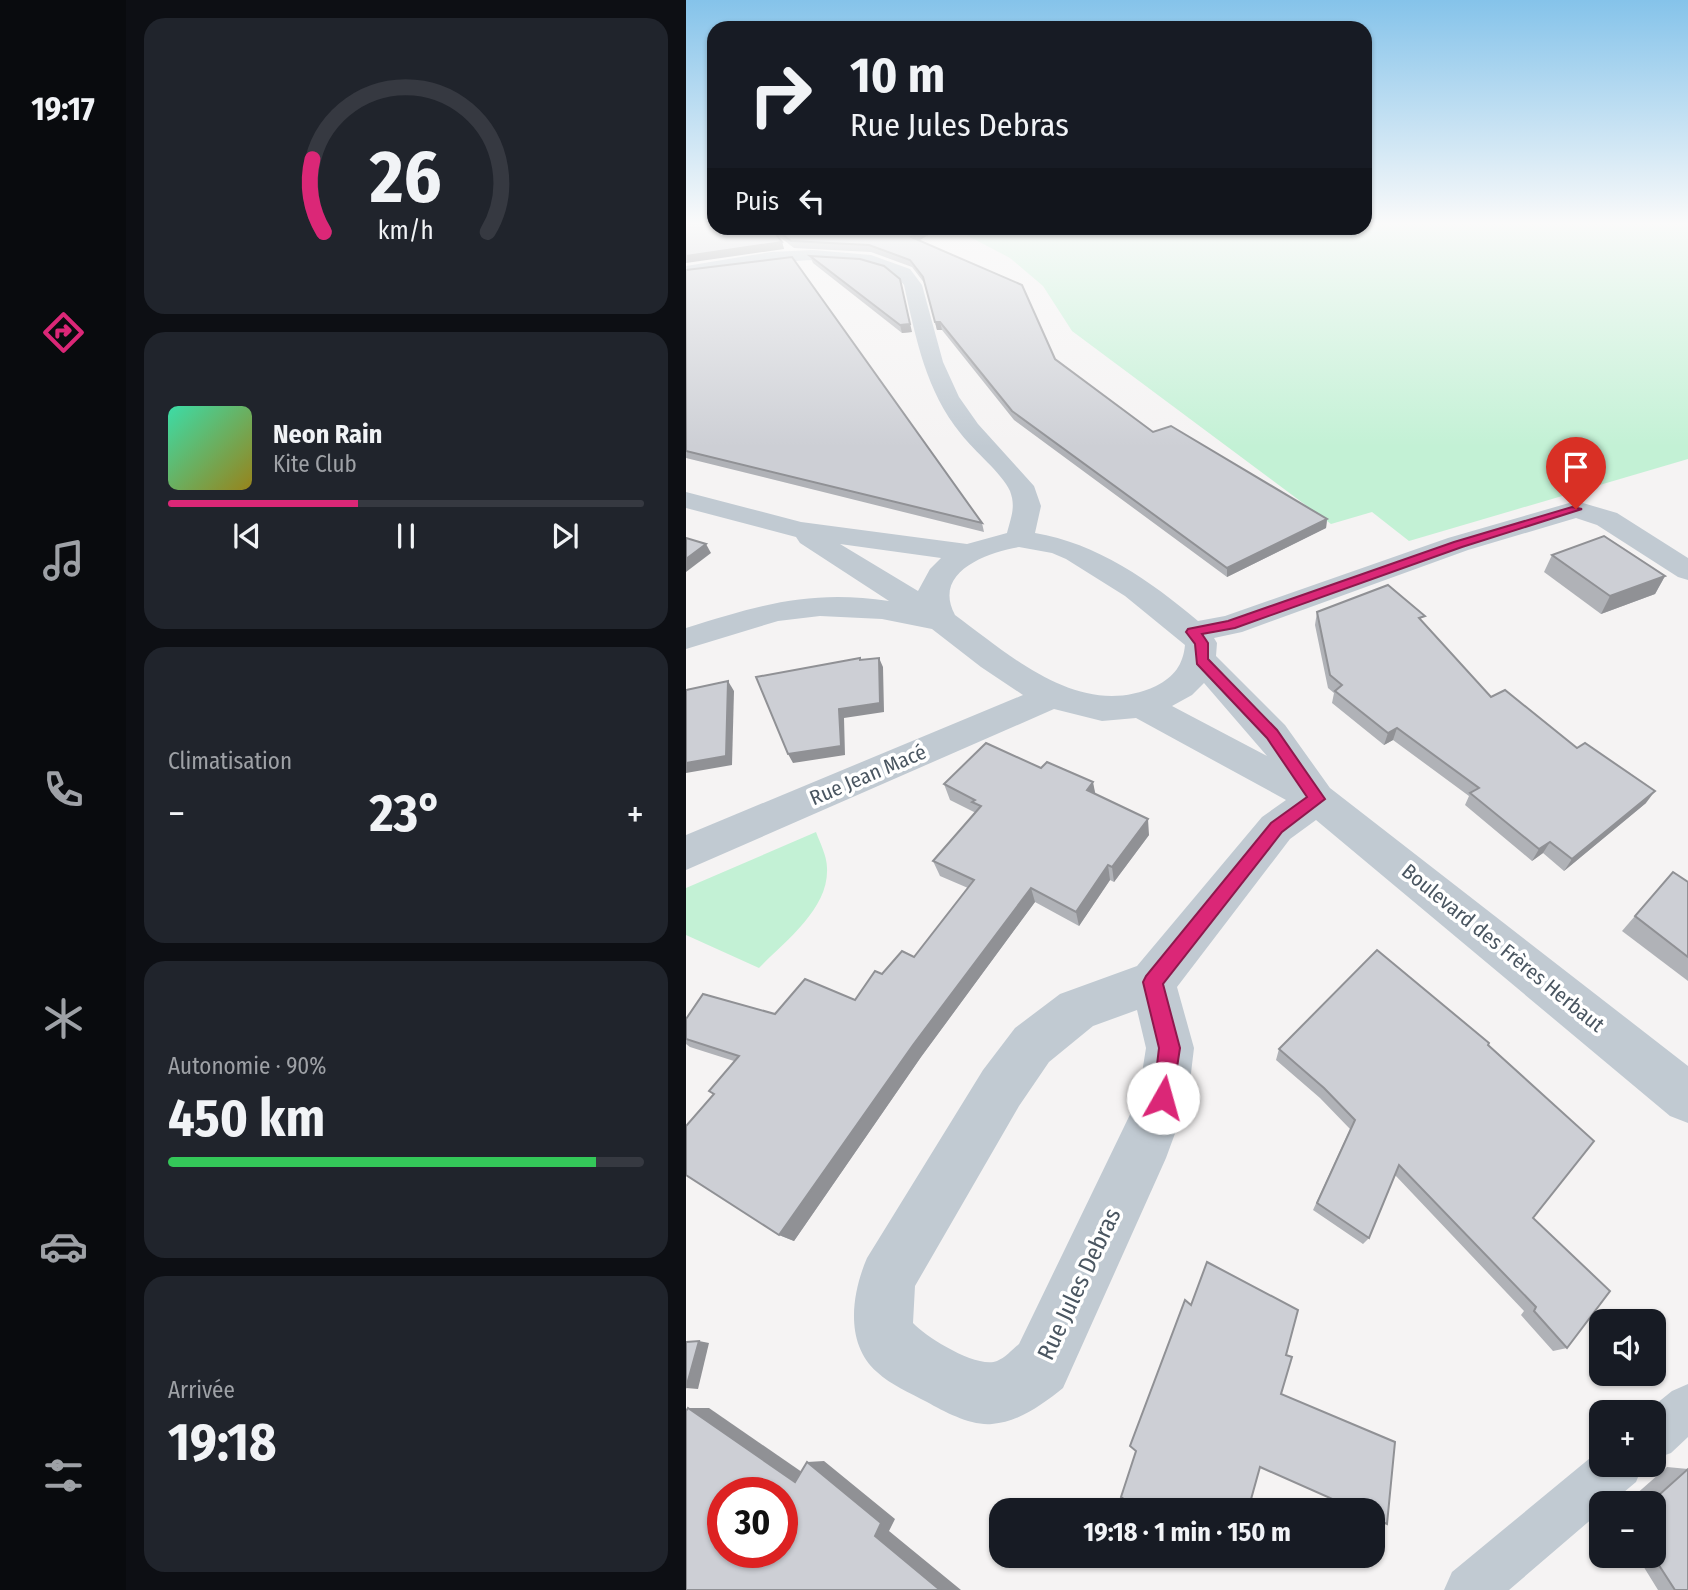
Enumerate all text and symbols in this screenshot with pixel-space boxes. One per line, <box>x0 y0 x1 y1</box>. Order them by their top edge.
text: 10 m <box>850 46 945 105</box>
icon: right <box>735 49 826 140</box>
text: 19:17 <box>31 90 95 128</box>
text: Rue Jules Debras <box>850 106 1069 144</box>
text: 26 <box>369 135 442 222</box>
icon: left <box>793 182 831 220</box>
text: Puis <box>735 186 779 217</box>
text: km/h <box>378 216 434 246</box>
icon: directions <box>39 308 88 357</box>
text: Neon Rain <box>273 419 382 450</box>
pin <box>1546 437 1606 509</box>
icon: arrive <box>1557 448 1595 486</box>
text: Kite Club <box>273 450 357 478</box>
icon: previous <box>228 517 266 555</box>
icon: pause <box>387 517 425 555</box>
icon: next <box>546 517 584 555</box>
icon: music <box>39 536 88 585</box>
street label: Rue Jean Macé <box>806 739 930 811</box>
text: Climatisation <box>168 747 292 775</box>
icon: phone <box>39 765 88 814</box>
text: 23° <box>369 782 442 845</box>
text: − <box>168 791 185 837</box>
text: + <box>627 791 644 837</box>
street label: Boulevard des Frères Herbaut <box>1396 858 1610 1038</box>
icon: climate <box>39 994 88 1043</box>
text: Autonomie · 90% <box>168 1052 327 1080</box>
position arrow <box>1126 1061 1200 1135</box>
text: 450 km <box>168 1087 325 1150</box>
street label: Rue Jules Debras <box>1032 1204 1126 1364</box>
icon: car <box>39 1222 88 1271</box>
map controls <box>1589 1309 1666 1568</box>
button: sound <box>1589 1309 1666 1386</box>
text: Arrivée <box>168 1376 235 1404</box>
button: + <box>1589 1400 1666 1477</box>
text: 19:18 <box>168 1411 276 1474</box>
icon: filters <box>39 1451 88 1500</box>
speed limit sign: 30 <box>707 1477 798 1568</box>
button: − <box>1589 1491 1666 1568</box>
text: 19:18 · 1 min · 150 m <box>1083 1517 1291 1548</box>

